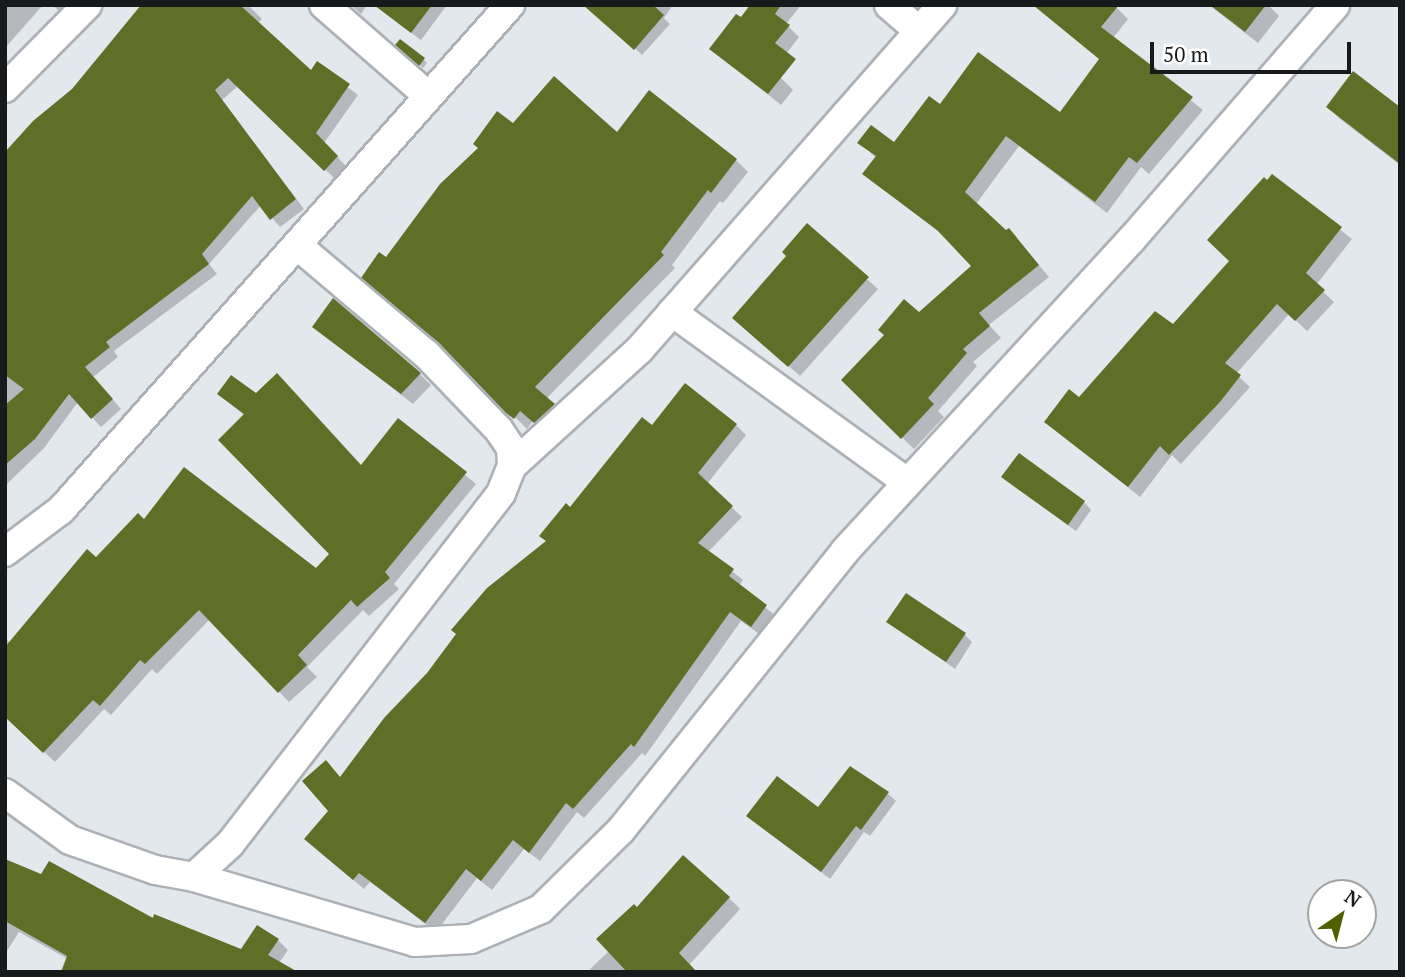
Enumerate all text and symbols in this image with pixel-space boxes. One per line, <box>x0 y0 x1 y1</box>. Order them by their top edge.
scale bar <box>1153 28 1354 72</box>
text: 50 m <box>1163 40 1209 68</box>
north arrow <box>1307 879 1377 949</box>
text: N <box>1340 884 1366 912</box>

